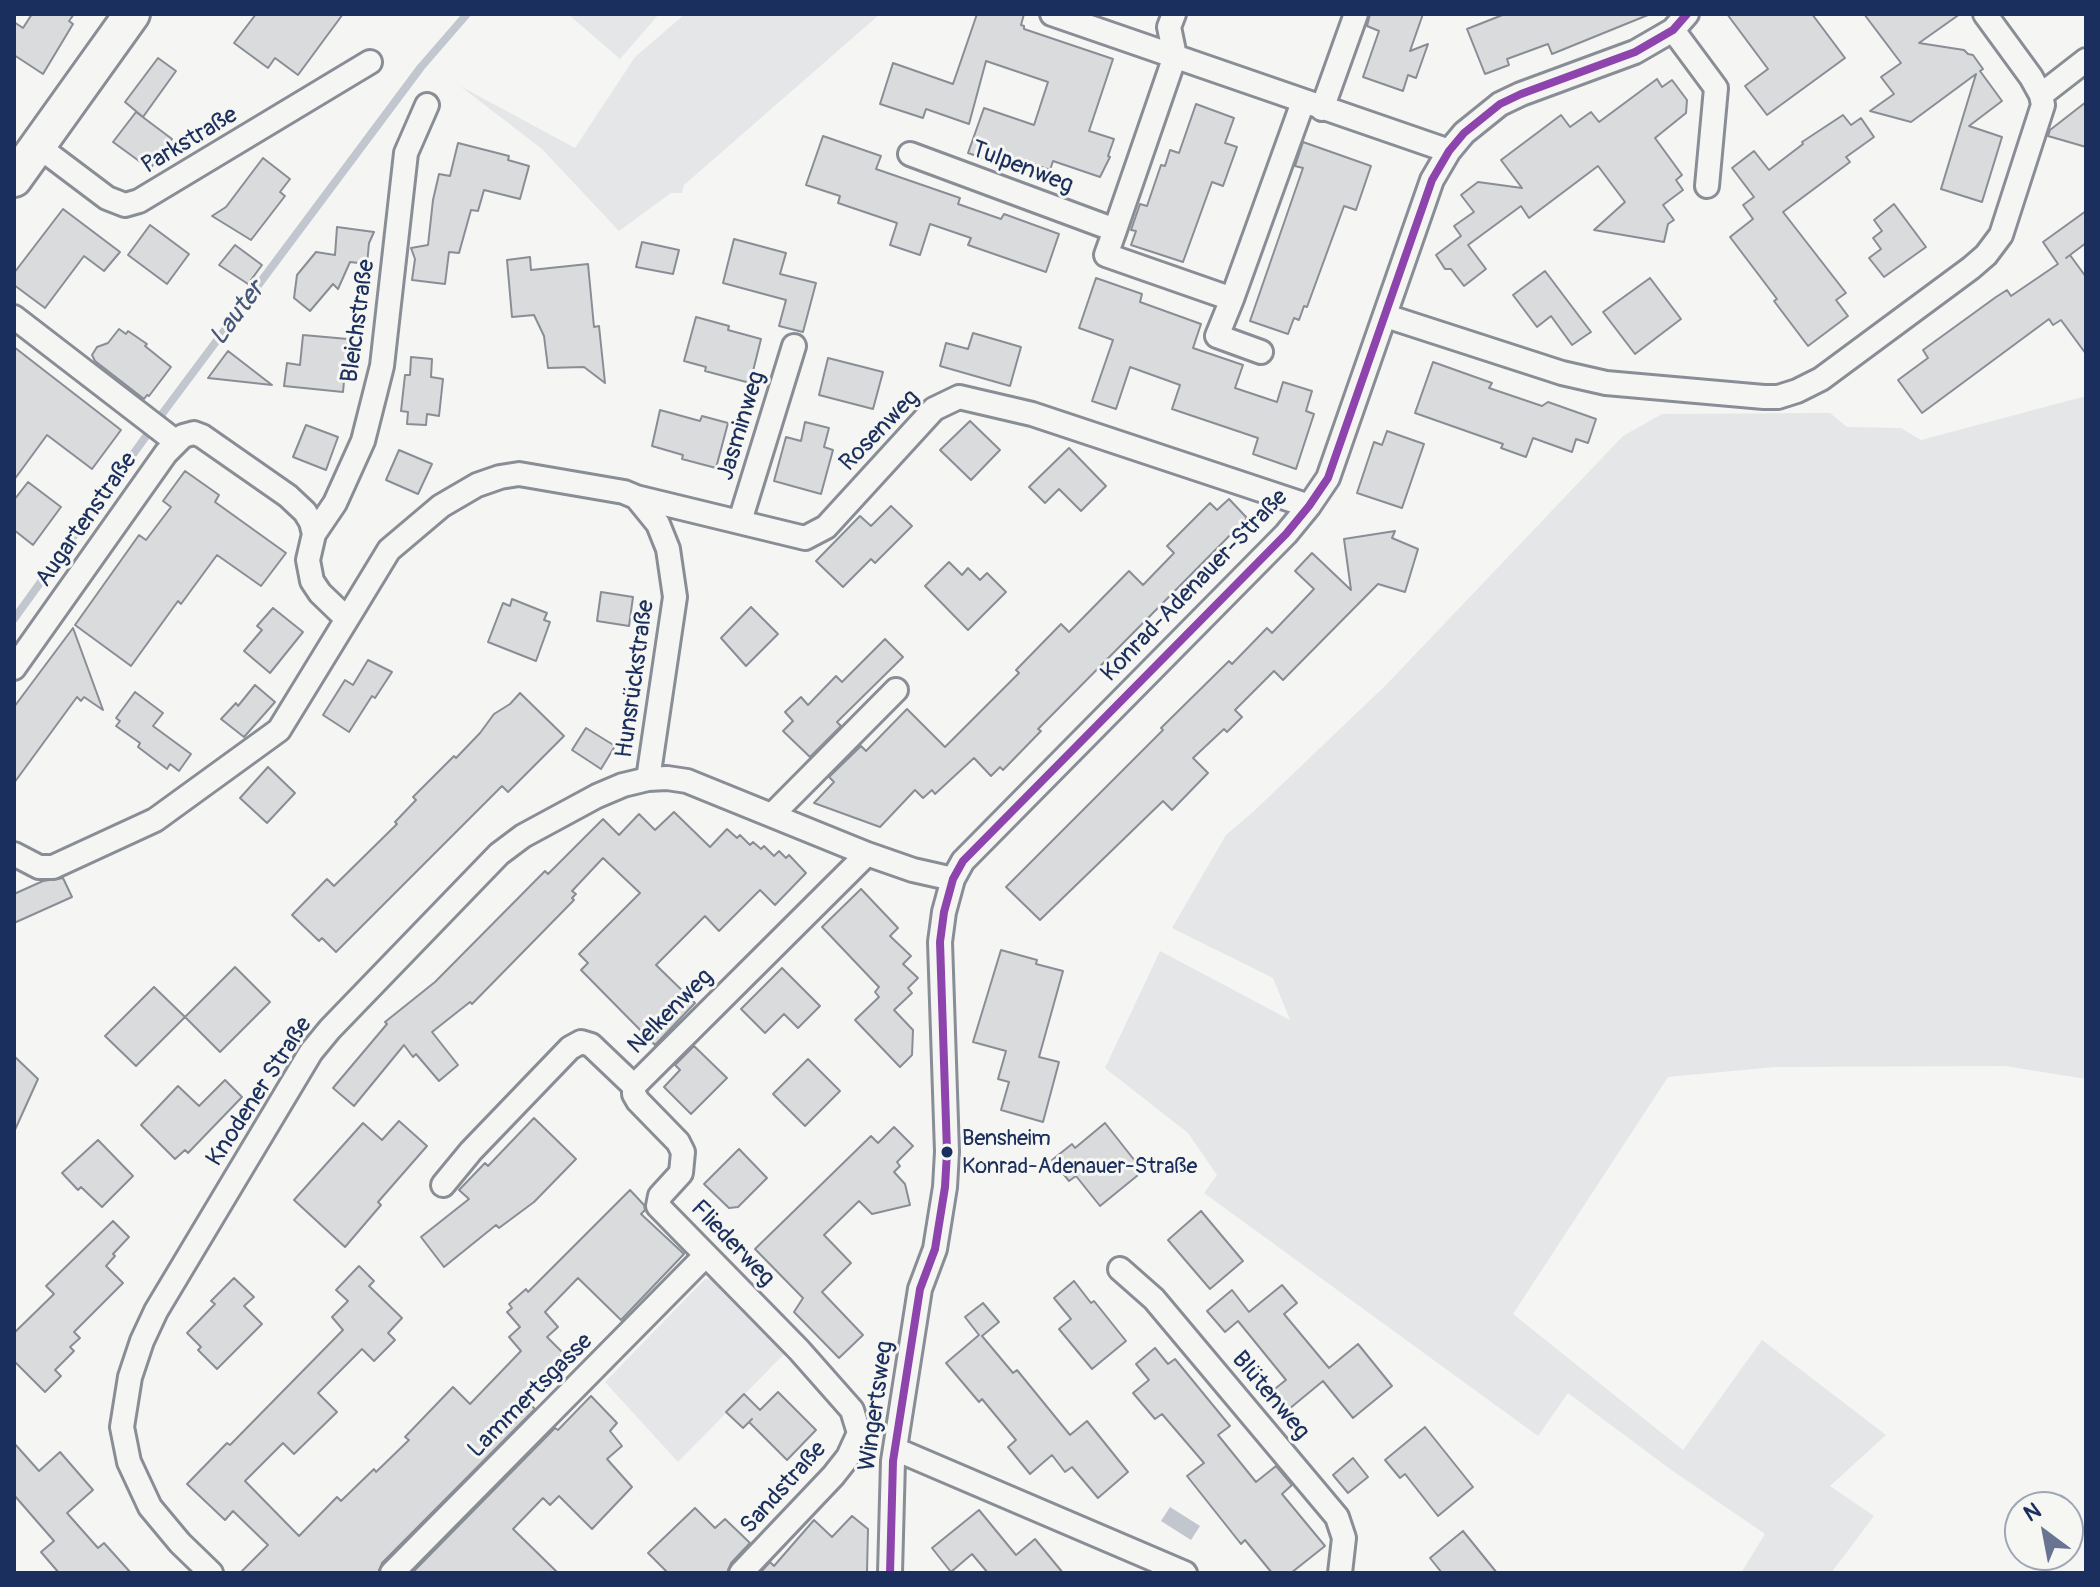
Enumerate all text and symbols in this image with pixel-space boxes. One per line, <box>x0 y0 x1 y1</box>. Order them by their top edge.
street label: Parkstraße <box>137 101 243 181</box>
street label: Tulpenweg <box>967 135 1077 201</box>
street label: Bleichstraße <box>336 258 382 384</box>
water label: Lauter <box>204 276 272 352</box>
street label: Jasminweg <box>712 368 772 484</box>
street label: Rosenweg <box>834 384 926 478</box>
street label: Augartenstraße <box>30 447 144 593</box>
street label: Konrad-Adenauer-Straße <box>1096 484 1294 688</box>
street label: Hunsrückstraße <box>611 598 661 760</box>
street label: Nelkenweg <box>622 963 720 1061</box>
street label: Knodener Straße <box>201 1012 319 1172</box>
place label: Bensheim Konrad-Adenauer-Straße <box>962 1126 1197 1178</box>
marker: Bensheim Konrad-Adenauer-Straße <box>939 1144 955 1160</box>
street label: Fliederweg <box>684 1195 780 1293</box>
street label: Lammertsgasse <box>463 1328 599 1464</box>
street label: Wingertsweg <box>854 1339 900 1473</box>
street label: Blütenweg <box>1225 1346 1315 1446</box>
street label: Sandstraße <box>735 1436 833 1540</box>
north arrow <box>2004 1491 2084 1571</box>
text: N <box>2019 1497 2046 1528</box>

